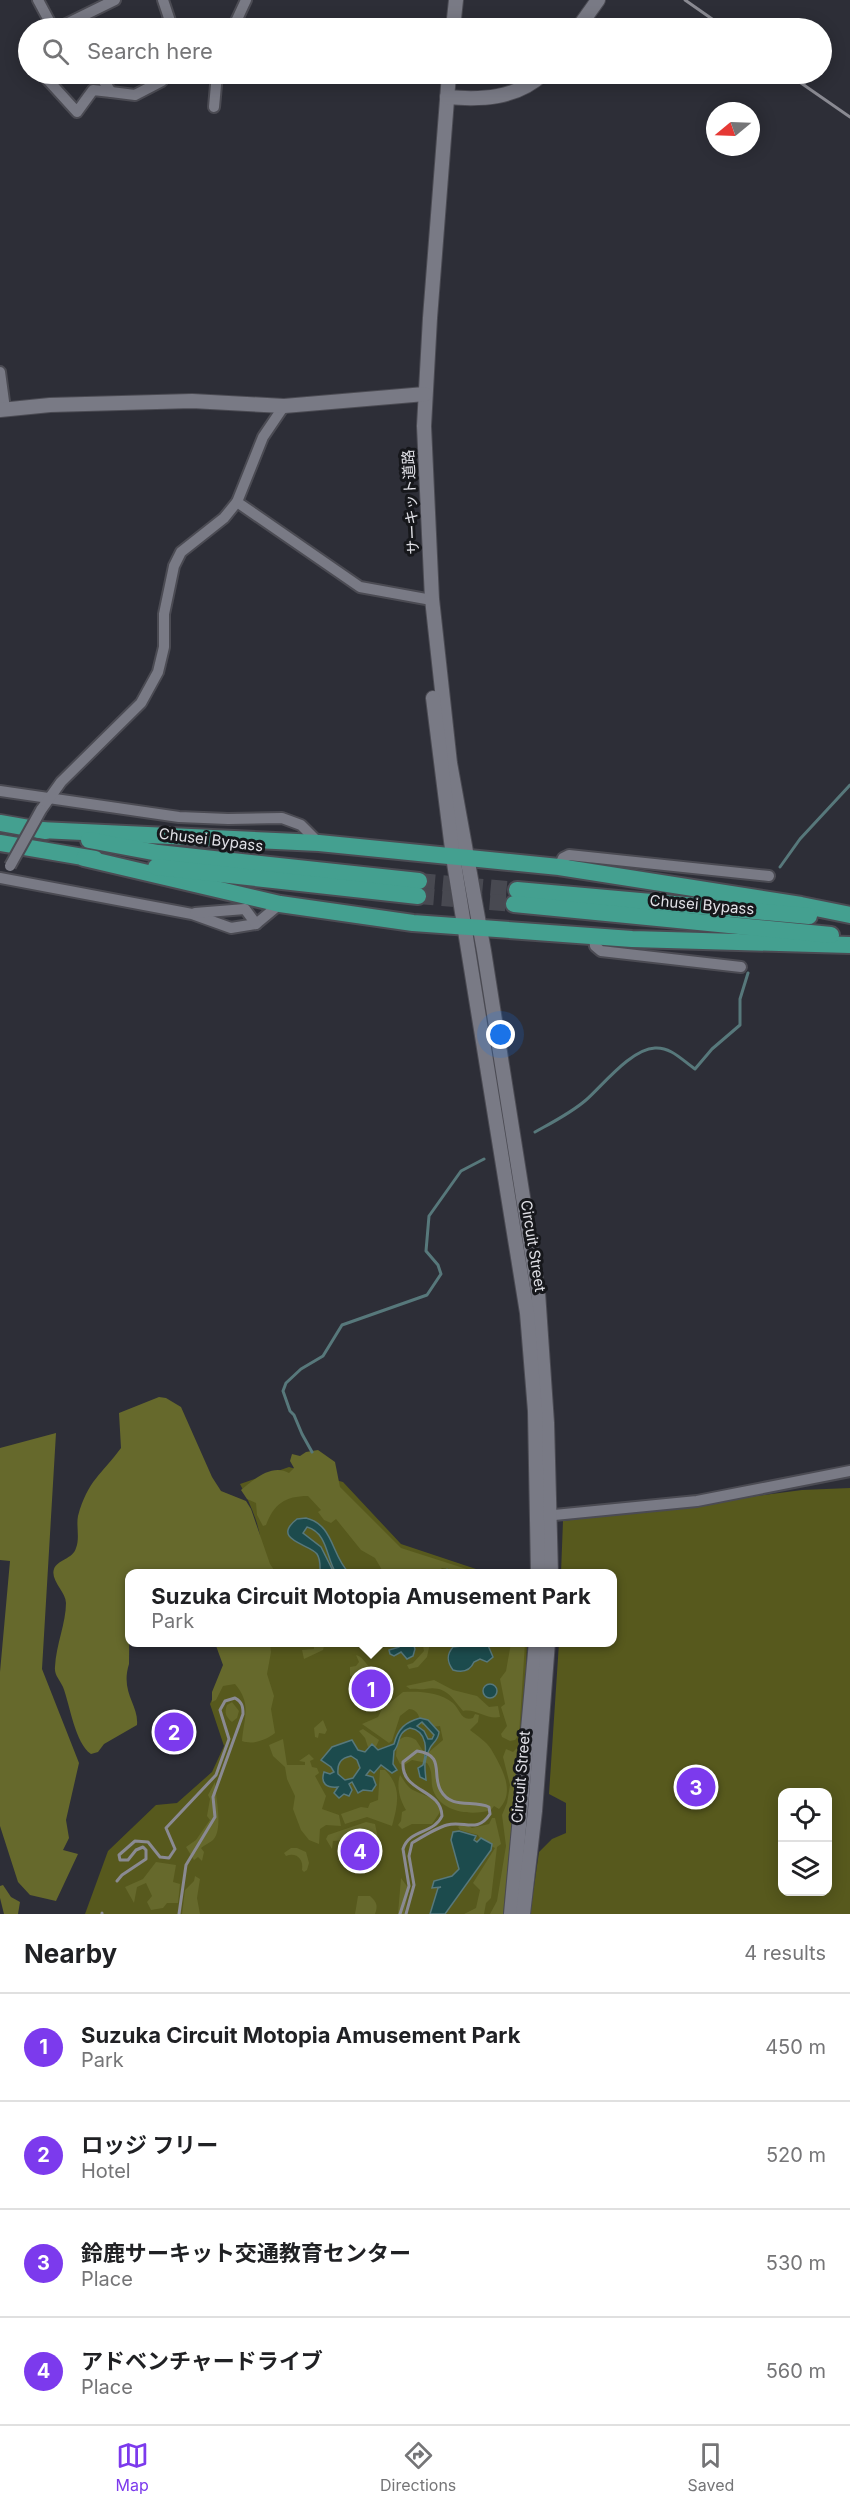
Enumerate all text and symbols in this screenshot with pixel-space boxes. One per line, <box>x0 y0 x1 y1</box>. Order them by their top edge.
search box <box>18 18 832 84</box>
icon: search <box>39 35 72 68</box>
text: Search here <box>87 38 213 64</box>
north arrow <box>706 102 760 156</box>
street label: サーキット道路 <box>398 449 423 555</box>
street label: Chusei Bypass <box>158 824 264 855</box>
street label: Chusei Bypass <box>649 890 755 919</box>
your location <box>486 1020 515 1049</box>
street label: Circuit Street <box>517 1199 550 1293</box>
popup <box>125 1569 617 1647</box>
text: Suzuka Circuit Motopia Amusement Park <box>151 1583 591 1609</box>
text: Park <box>151 1609 194 1633</box>
pin: 1 <box>352 1666 391 1712</box>
pin: 2 <box>154 1710 194 1754</box>
street label: Circuit Street <box>507 1730 534 1824</box>
pin: 3 <box>676 1764 716 1810</box>
map controls <box>778 1788 832 1896</box>
button: locate <box>778 1788 832 1842</box>
pin: 4 <box>340 1828 380 1874</box>
button: layers <box>778 1842 832 1896</box>
text: Nearby <box>24 1938 117 1969</box>
text: 4 results <box>744 1941 826 1965</box>
text: Suzuka Circuit Motopia Amusement Park <box>81 2022 520 2048</box>
text: 1 <box>39 2035 48 2059</box>
text: 450 m <box>765 2035 826 2059</box>
text: Park <box>81 2048 124 2072</box>
text: ロッジ フリー <box>81 2132 218 2158</box>
text: 2 <box>37 2143 50 2167</box>
text: 520 m <box>766 2143 826 2167</box>
text: Hotel <box>81 2159 131 2183</box>
text: 鈴鹿サーキット交通教育センター <box>81 2240 411 2266</box>
text: 3 <box>37 2251 50 2275</box>
text: 530 m <box>766 2251 826 2275</box>
text: Place <box>81 2267 133 2291</box>
text: アドベンチャードライブ <box>81 2348 323 2374</box>
text: 4 <box>37 2359 50 2383</box>
text: 560 m <box>766 2359 826 2383</box>
text: Place <box>81 2375 133 2399</box>
tab: Map <box>116 2439 149 2495</box>
tab: Directions <box>380 2439 456 2495</box>
tab: Saved <box>688 2439 734 2495</box>

